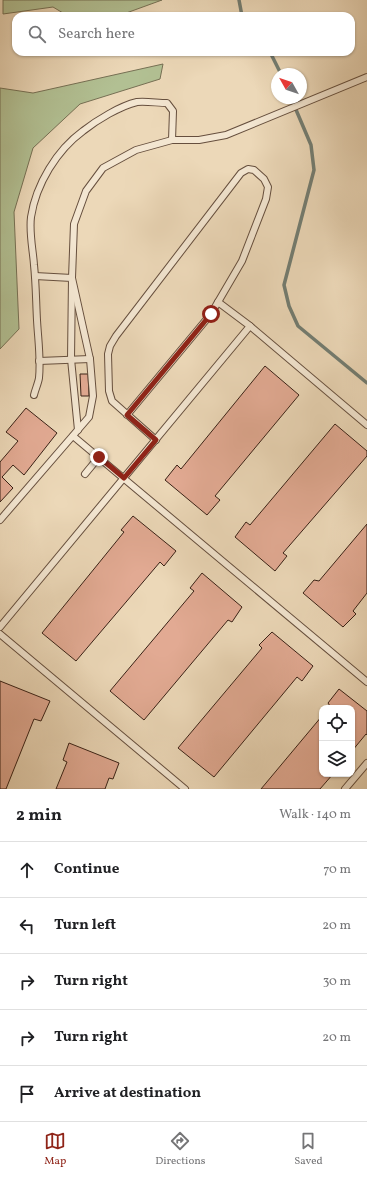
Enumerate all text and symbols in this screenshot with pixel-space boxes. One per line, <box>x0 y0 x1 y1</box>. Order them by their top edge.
search box <box>12 12 355 56</box>
icon: search <box>26 23 48 45</box>
text: Search here <box>58 24 135 45</box>
north arrow <box>271 68 307 104</box>
route start <box>202 305 220 323</box>
route end <box>90 448 108 466</box>
map controls <box>319 705 355 777</box>
button: locate <box>319 705 355 741</box>
button: layers <box>319 741 355 777</box>
text: 2 min <box>16 804 62 827</box>
text: Walk · 140 m <box>279 806 351 824</box>
icon: ahead <box>16 859 38 881</box>
text: Continue <box>54 859 119 880</box>
text: 70 m <box>323 861 351 879</box>
icon: left <box>16 915 38 937</box>
text: Turn left <box>54 915 116 936</box>
text: 20 m <box>322 917 351 935</box>
icon: right <box>16 971 38 993</box>
text: Turn right <box>54 971 128 992</box>
text: 30 m <box>323 973 351 991</box>
icon: right <box>16 1027 38 1049</box>
text: Turn right <box>54 1027 128 1048</box>
text: 20 m <box>322 1029 351 1047</box>
icon: arrive <box>16 1083 38 1105</box>
text: Arrive at destination <box>54 1083 201 1104</box>
tab: Map <box>44 1130 66 1169</box>
tab: Directions <box>155 1130 206 1169</box>
tab: Saved <box>294 1130 323 1169</box>

